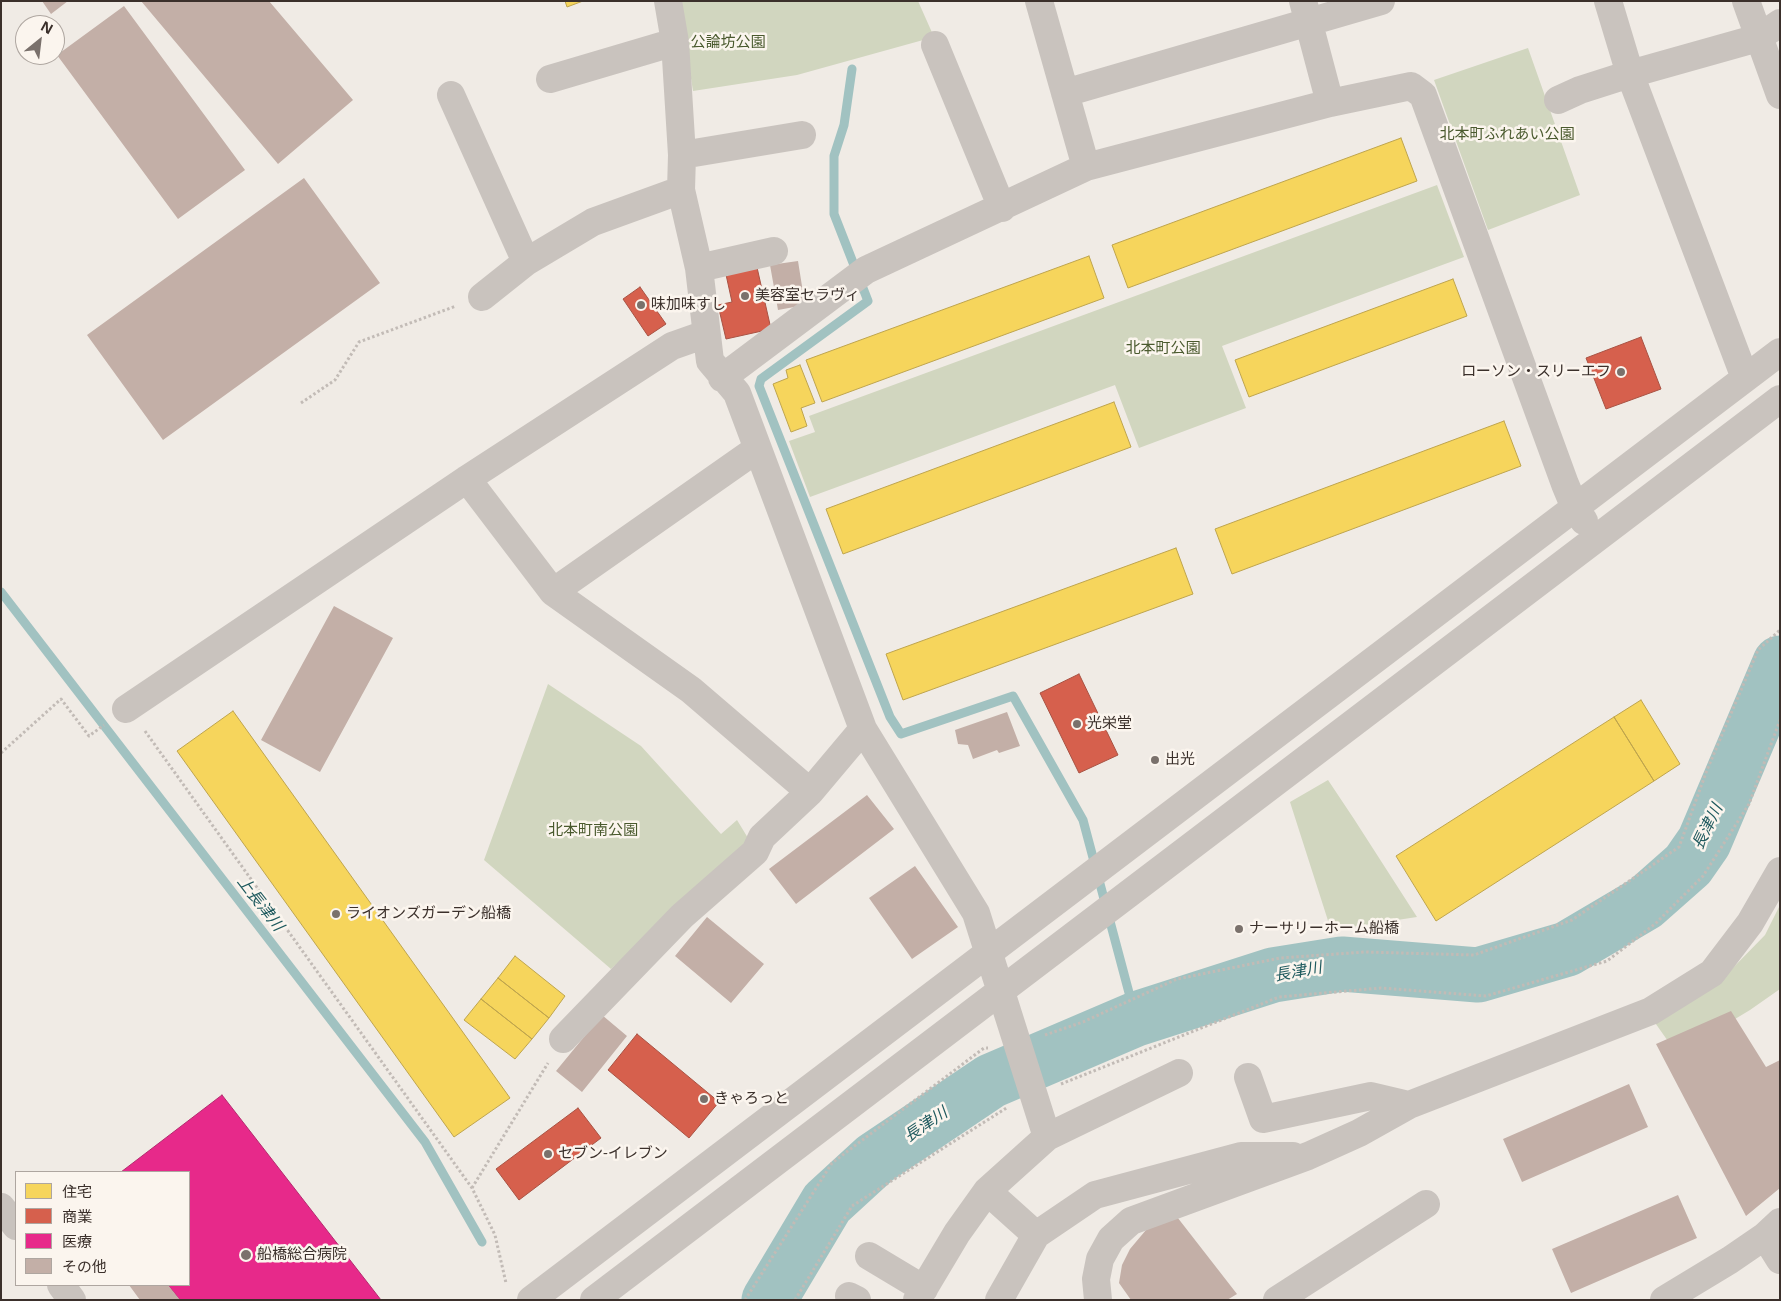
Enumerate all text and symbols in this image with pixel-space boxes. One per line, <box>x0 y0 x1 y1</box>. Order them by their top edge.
north arrow <box>15 15 65 65</box>
text: N <box>37 16 57 38</box>
park label: 公論坊公園 <box>691 34 765 52</box>
park label: 北本町ふれあい公園 <box>1440 126 1574 144</box>
place label: 美容室セラヴィ <box>755 287 860 305</box>
marker: 美容室セラヴィ <box>739 290 751 302</box>
place label: 味加味すし <box>651 296 726 314</box>
marker: 味加味すし <box>635 299 647 311</box>
park label: 北本町公園 <box>1126 340 1200 358</box>
place label: ローソン・スリーエフ <box>1461 363 1611 381</box>
marker: ローソン・スリーエフ <box>1615 366 1627 378</box>
place label: 光栄堂 <box>1087 715 1132 733</box>
marker: 光栄堂 <box>1071 718 1083 730</box>
place label: 出光 <box>1165 751 1195 769</box>
marker: 出光 <box>1149 754 1161 766</box>
water label: 長津川 <box>1689 801 1727 853</box>
park label: 北本町南公園 <box>548 822 638 840</box>
water label: 上長津川 <box>233 873 287 935</box>
place label: ライオンズガーデン船橋 <box>346 905 511 923</box>
marker: ライオンズガーデン船橋 <box>330 908 342 920</box>
place label: ナーサリーホーム船橋 <box>1249 920 1399 938</box>
marker: ナーサリーホーム船橋 <box>1233 923 1245 935</box>
water label: 長津川 <box>1273 958 1323 986</box>
place label: きゃろっと <box>714 1090 789 1108</box>
marker: きゃろっと <box>698 1093 710 1105</box>
water label: 長津川 <box>901 1104 951 1146</box>
place label: セブン-イレブン <box>558 1145 668 1163</box>
marker: セブン-イレブン <box>542 1148 554 1160</box>
legend <box>15 1171 190 1286</box>
text: 住宅 <box>62 1181 92 1201</box>
text: 商業 <box>62 1206 92 1226</box>
text: 医療 <box>62 1231 92 1251</box>
place label: 船橋総合病院 <box>257 1246 347 1264</box>
marker: 船橋総合病院 <box>239 1248 253 1262</box>
text: その他 <box>62 1256 107 1276</box>

